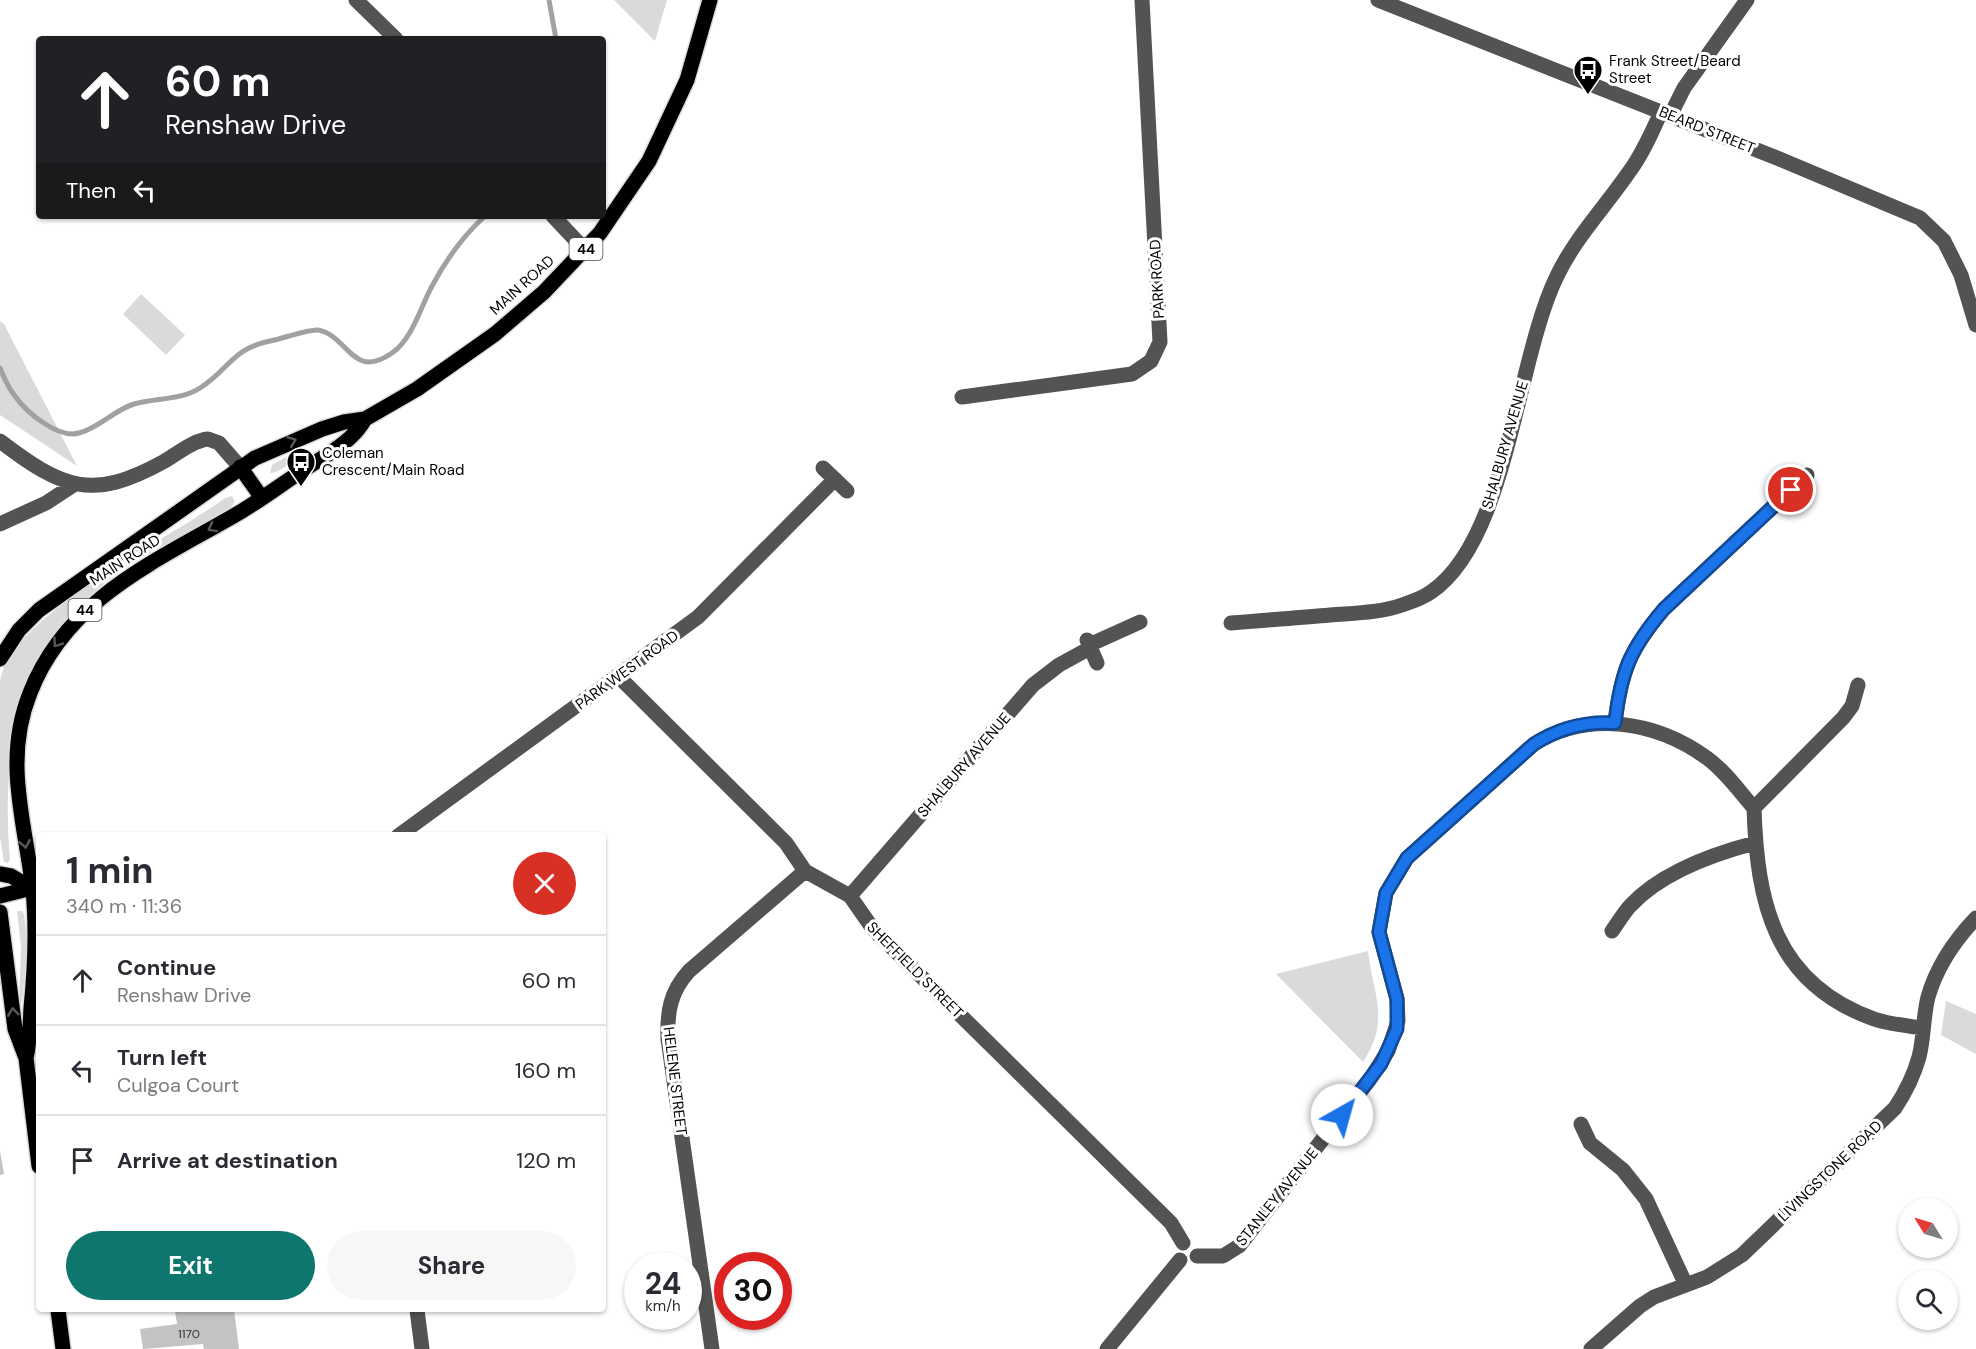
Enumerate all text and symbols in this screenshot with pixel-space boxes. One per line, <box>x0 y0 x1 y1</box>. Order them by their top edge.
place label: Frank Street/Beard Street <box>1609 51 1741 88</box>
text: 60 m <box>165 54 271 109</box>
bus stop icon: Frank Street/Beard Street <box>1572 54 1604 96</box>
icon: ahead <box>66 60 144 138</box>
street label: BEARD STREET <box>1656 102 1758 158</box>
text: Renshaw Drive <box>165 107 346 142</box>
icon: left <box>128 174 161 207</box>
text: Then <box>66 176 116 205</box>
road number: 44 <box>570 238 602 260</box>
street label: PARK ROAD <box>1145 239 1169 319</box>
street label: MAIN ROAD <box>485 251 559 319</box>
street label: SHALBURY AVENUE <box>1477 379 1533 511</box>
one-way arrow <box>286 436 297 448</box>
place label: Coleman Crescent/Main Road <box>322 443 464 480</box>
bus stop icon: Coleman Crescent/Main Road <box>285 446 317 488</box>
pin <box>1765 464 1816 515</box>
icon: arrive <box>1774 473 1807 506</box>
one-way arrow <box>208 520 218 532</box>
street label: MAIN ROAD <box>86 530 164 590</box>
road number: 44 <box>68 599 101 621</box>
street label: PARK WEST ROAD <box>571 626 683 714</box>
one-way arrow <box>53 636 64 647</box>
street label: SHALBURY AVENUE <box>913 708 1015 822</box>
one-way arrow <box>18 840 30 849</box>
text: 1 min <box>66 847 154 894</box>
button: close <box>513 852 576 915</box>
text: 340 m · 11:36 <box>66 893 182 919</box>
street label: SHEFFIELD STREET <box>862 917 968 1023</box>
text: Continue <box>117 953 216 982</box>
icon: ahead <box>66 964 99 997</box>
text: 60 m <box>522 966 576 995</box>
text: Renshaw Drive <box>117 982 251 1008</box>
one-way arrow <box>7 1007 19 1016</box>
street label: HELENE STREET <box>658 1026 692 1136</box>
text: Turn left <box>117 1043 207 1072</box>
icon: left <box>66 1054 99 1087</box>
text: 160 m <box>515 1056 576 1085</box>
text: Culgoa Court <box>117 1072 239 1098</box>
position arrow <box>1310 1083 1374 1147</box>
street label: LIVINGSTONE ROAD <box>1774 1116 1886 1226</box>
icon: arrive <box>66 1144 99 1177</box>
street label: STANLEY AVENUE <box>1231 1144 1323 1250</box>
text: Arrive at destination <box>117 1146 338 1175</box>
text: 120 m <box>516 1146 576 1175</box>
north arrow <box>1898 1198 1958 1258</box>
map controls <box>1898 1198 1958 1330</box>
button: Exit <box>66 1231 315 1300</box>
button: Share <box>327 1231 576 1300</box>
speed limit sign: 30 <box>714 1252 792 1330</box>
text: 24 <box>645 1264 681 1303</box>
button: search <box>1898 1270 1958 1330</box>
text: km/h <box>645 1296 681 1316</box>
house number: 1170 <box>178 1326 200 1342</box>

